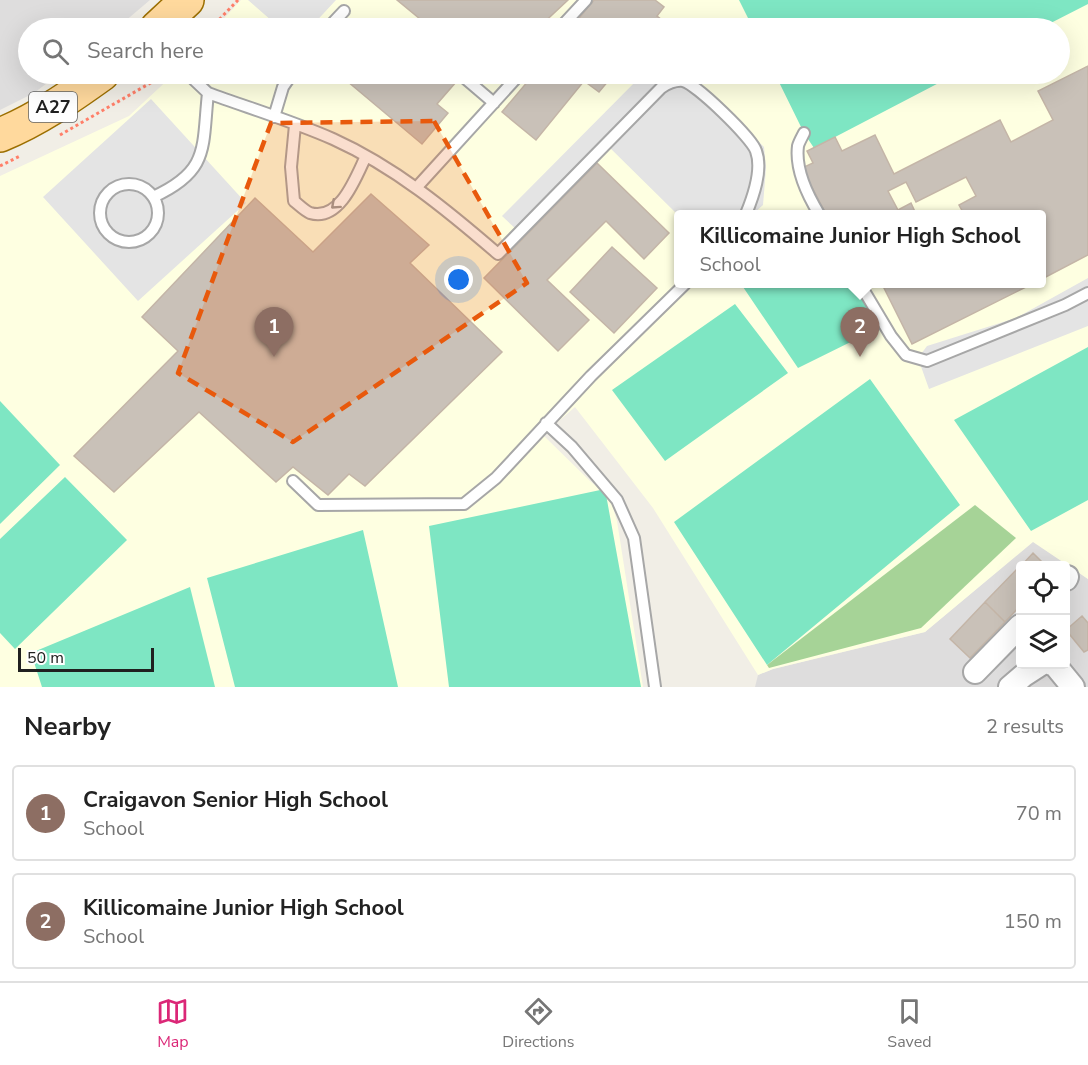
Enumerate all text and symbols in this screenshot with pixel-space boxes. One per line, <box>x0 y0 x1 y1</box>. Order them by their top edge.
search box <box>18 18 1070 84</box>
icon: search <box>39 35 72 68</box>
text: Search here <box>87 36 204 66</box>
road number: A27 <box>29 92 77 122</box>
one-way arrow <box>332 198 342 209</box>
popup <box>674 210 1046 288</box>
text: Killicomaine Junior High School <box>700 221 1020 251</box>
text: School <box>700 251 761 278</box>
your location <box>444 265 473 294</box>
pin: 1 <box>254 308 294 357</box>
pin: 2 <box>840 308 880 357</box>
map controls <box>1016 561 1070 669</box>
button: locate <box>1016 561 1070 615</box>
button: layers <box>1016 615 1070 669</box>
scale bar <box>18 645 154 672</box>
text: 50 m <box>27 647 64 669</box>
text: Nearby <box>24 709 111 744</box>
text: 2 results <box>986 713 1064 740</box>
text: Craigavon Senior High School <box>83 785 388 815</box>
text: 1 <box>40 800 52 827</box>
text: 70 m <box>1016 800 1062 827</box>
text: School <box>83 815 144 842</box>
text: Killicomaine Junior High School <box>83 893 404 923</box>
text: 2 <box>40 908 52 935</box>
text: 150 m <box>1004 908 1062 935</box>
text: School <box>83 923 144 950</box>
tab: Map <box>156 995 189 1053</box>
tab: Directions <box>502 995 574 1053</box>
tab: Saved <box>887 995 932 1053</box>

